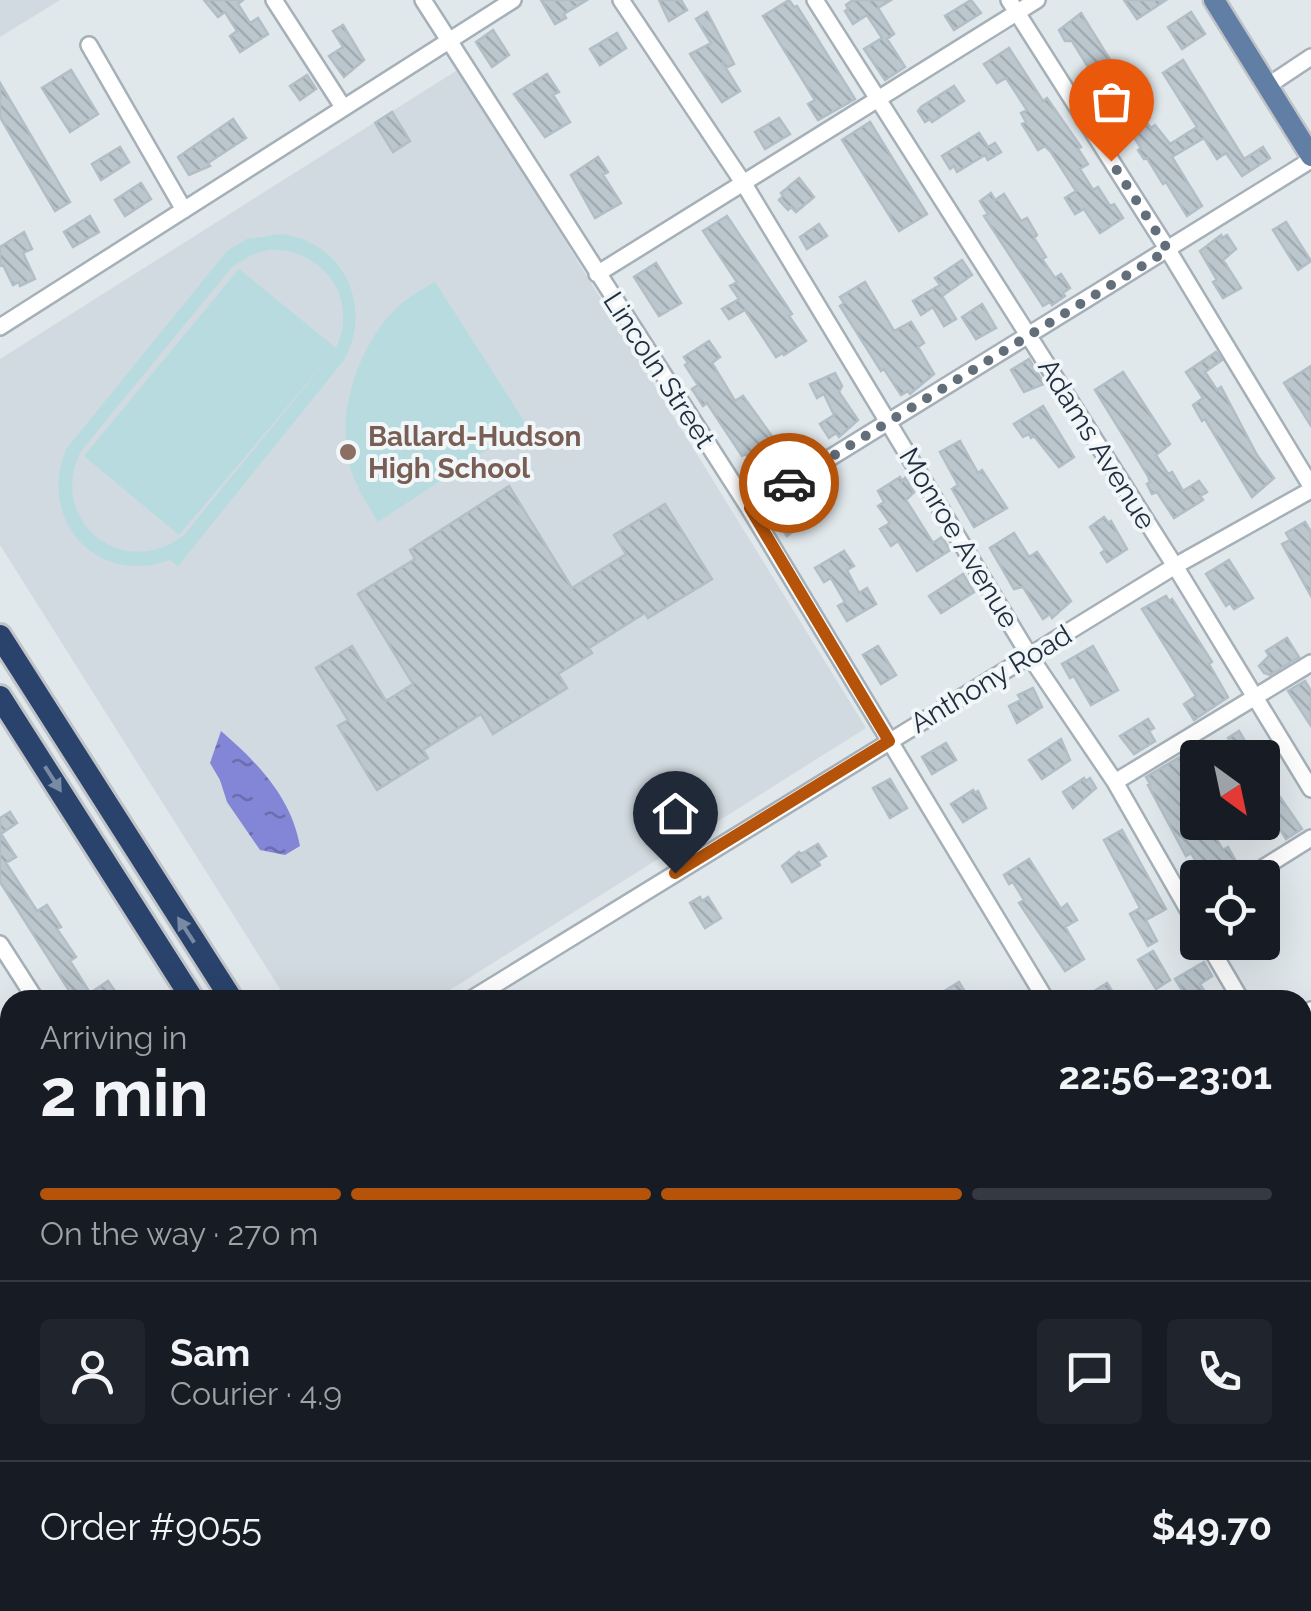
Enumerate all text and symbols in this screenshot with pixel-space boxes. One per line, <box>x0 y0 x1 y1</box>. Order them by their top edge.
pin <box>1069 59 1154 162</box>
icon: bag <box>1084 74 1139 129</box>
street label: Lincoln Street <box>596 286 722 455</box>
street label: Adams Avenue <box>1031 353 1163 535</box>
place label: Ballard-Hudson High School <box>368 420 581 485</box>
courier <box>739 433 839 533</box>
marker: Ballard-Hudson High School <box>337 441 359 463</box>
street label: Monroe Avenue <box>892 442 1026 634</box>
icon: car <box>762 456 817 511</box>
street label: Anthony Road <box>904 618 1078 740</box>
north arrow <box>1180 740 1280 840</box>
map controls <box>1180 740 1280 960</box>
one-way arrow <box>43 766 61 793</box>
pin <box>633 771 718 874</box>
icon: home <box>648 786 703 841</box>
button: locate <box>1180 860 1280 960</box>
one-way arrow <box>178 917 196 944</box>
text: Arriving in <box>40 1019 187 1056</box>
text: 22:56–23:01 <box>1059 1053 1272 1098</box>
text: 2 min <box>40 1055 209 1131</box>
text: On the way · 270 m <box>40 1215 318 1252</box>
button: person <box>40 1319 145 1424</box>
button: chat <box>1037 1319 1142 1424</box>
button: phone <box>1167 1319 1272 1424</box>
text: Sam <box>170 1330 250 1375</box>
text: Courier · 4.9 <box>170 1375 342 1412</box>
text: Order #9055 <box>40 1504 262 1549</box>
text: $49.70 <box>1151 1504 1272 1549</box>

